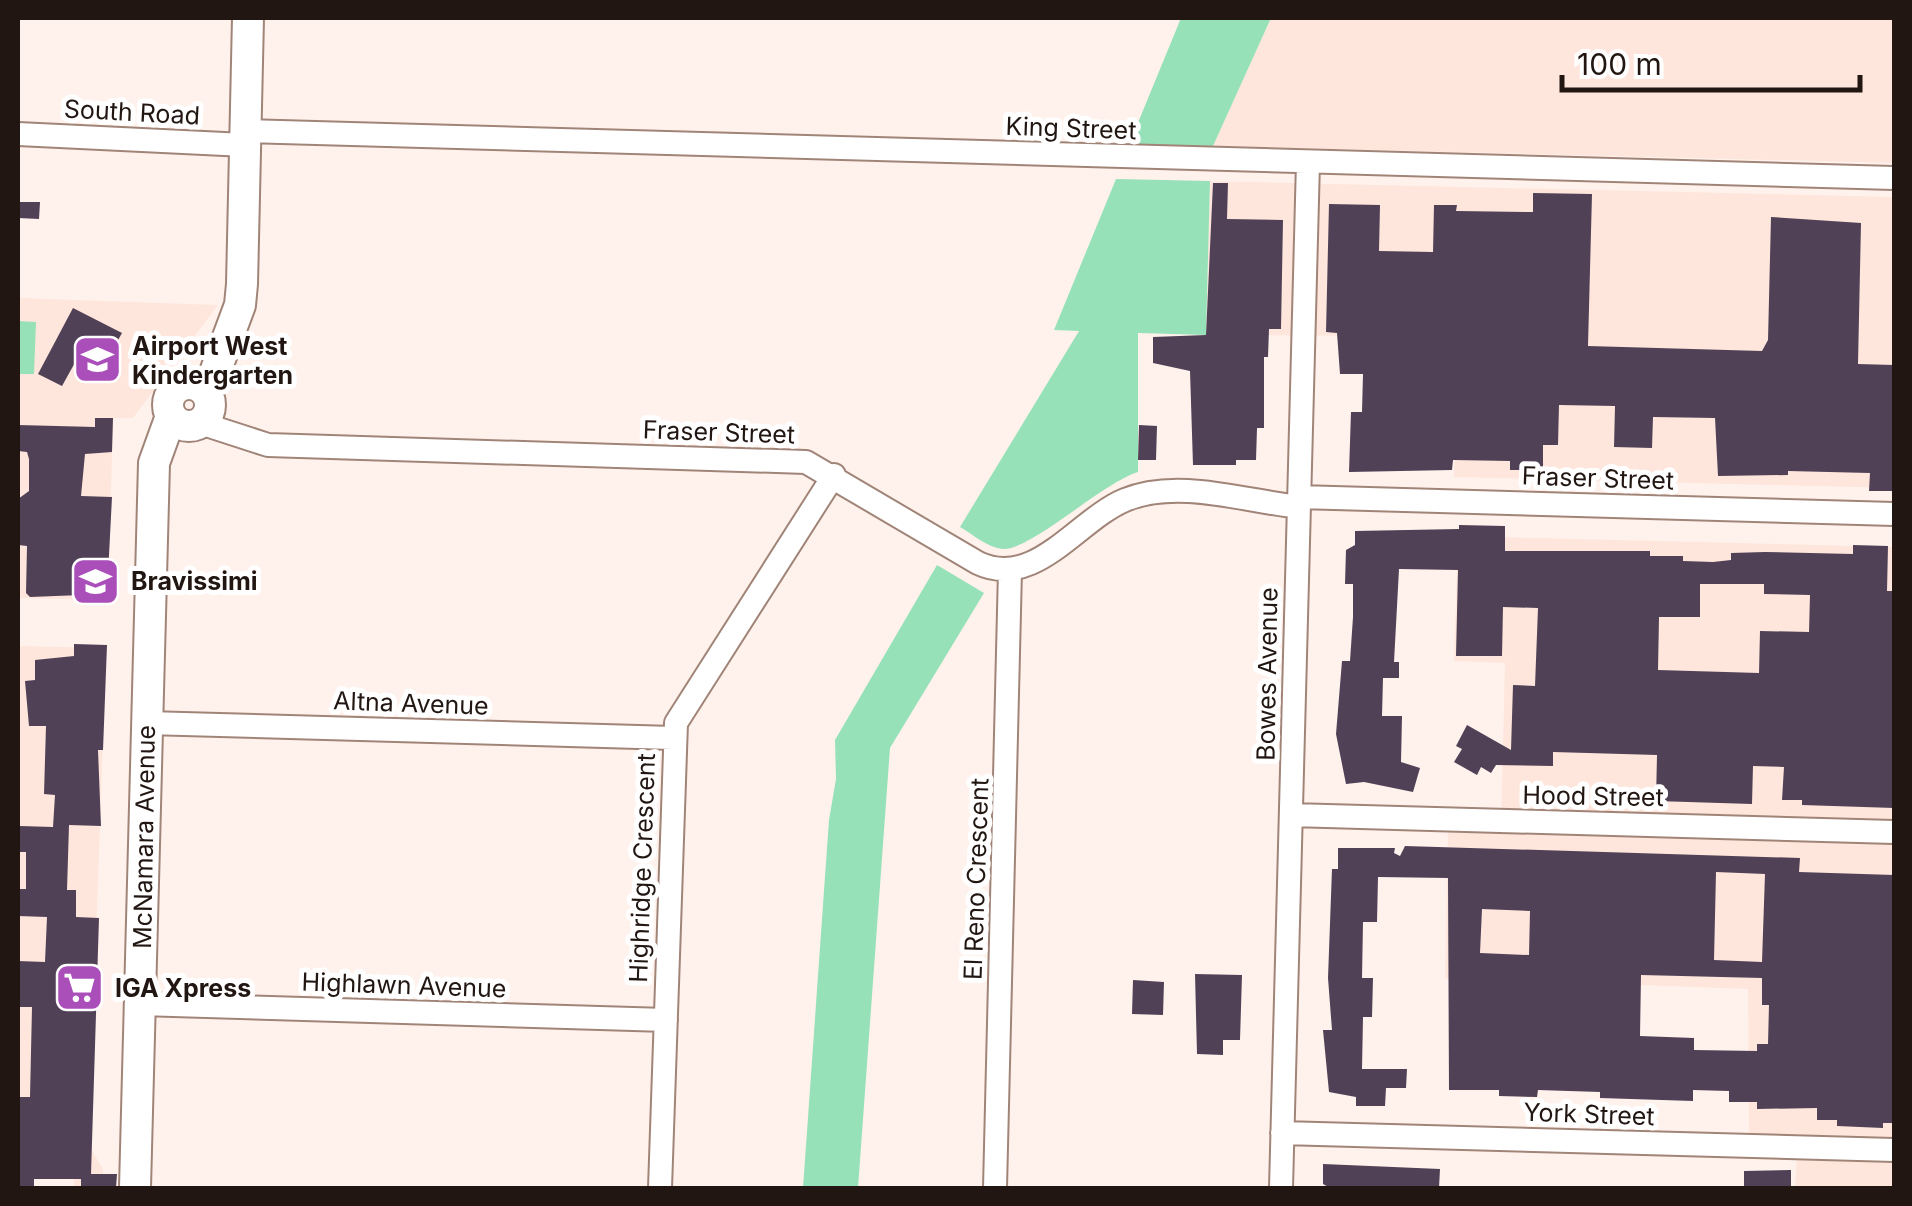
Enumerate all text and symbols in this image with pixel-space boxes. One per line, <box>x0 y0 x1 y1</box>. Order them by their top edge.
scale bar <box>1562 30 1860 92</box>
text: 100 m <box>1577 46 1662 82</box>
street label: South Road <box>63 93 201 131</box>
street label: King Street <box>1005 111 1137 145</box>
place label: Airport West Kindergarten <box>132 331 293 390</box>
school or university icon: Airport West Kindergarten <box>71 334 123 386</box>
street label: Fraser Street <box>642 414 796 450</box>
street label: Fraser Street <box>1521 460 1675 496</box>
school or university icon: Bravissimi <box>70 555 122 607</box>
place label: Bravissimi <box>131 566 258 596</box>
street label: Bowes Avenue <box>1250 587 1284 761</box>
street label: Altna Avenue <box>333 685 489 721</box>
street label: McNamara Avenue <box>127 725 161 949</box>
street label: Highridge Crescent <box>623 753 661 983</box>
street label: El Reno Crescent <box>957 778 995 980</box>
street label: Hood Street <box>1522 780 1664 812</box>
supermarket icon: IGA Xpress <box>54 962 106 1014</box>
street label: Highlawn Avenue <box>301 966 507 1004</box>
place label: IGA Xpress <box>115 973 251 1003</box>
street label: York Street <box>1523 1097 1655 1131</box>

